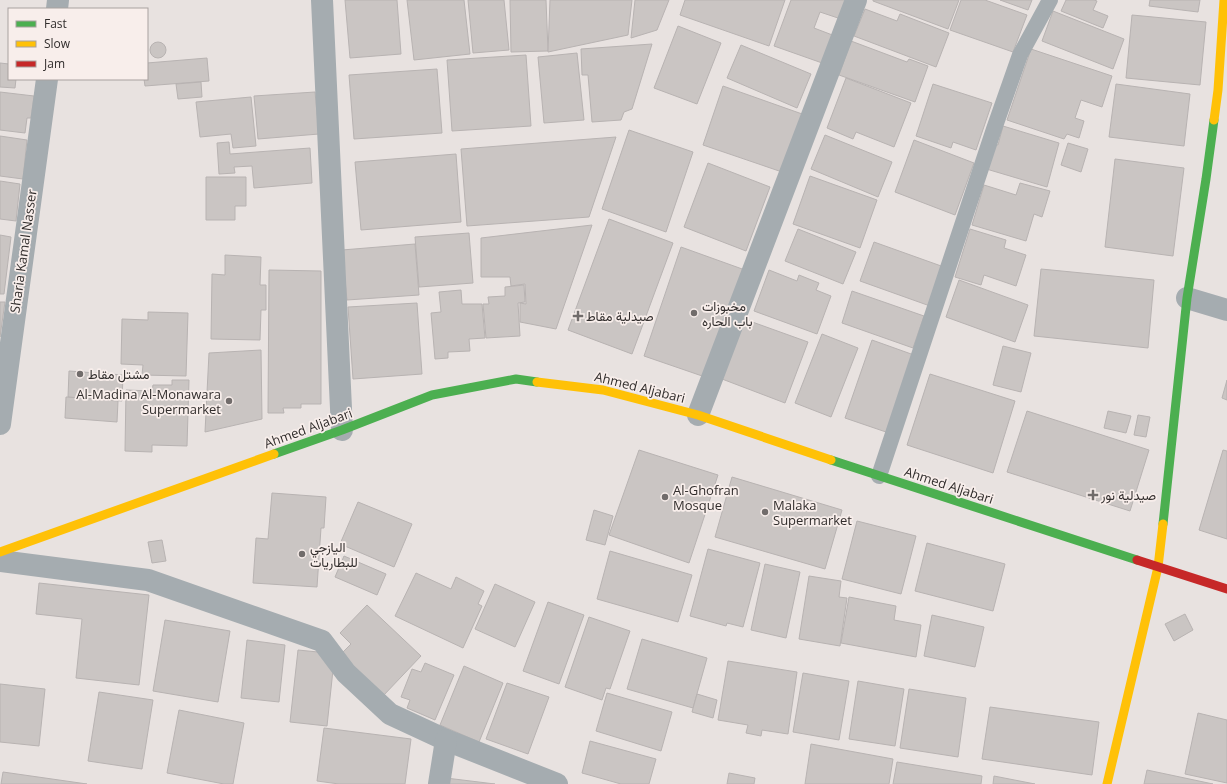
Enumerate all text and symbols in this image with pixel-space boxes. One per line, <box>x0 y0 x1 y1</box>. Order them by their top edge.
legend <box>8 8 148 80</box>
text: Fast <box>44 15 67 32</box>
text: Slow <box>44 35 71 52</box>
text: Jam <box>43 55 65 72</box>
street label: Sharia Kamal Nasser <box>5 187 41 314</box>
place label: مخبوزات باب الحاره <box>702 297 753 330</box>
place label: صيدلية مقاط <box>586 307 654 325</box>
marker: مخبوزات باب الحاره <box>689 308 699 318</box>
marker: صيدلية مقاط <box>573 311 583 321</box>
place label: مشتل مقاط <box>88 365 149 383</box>
street label: Ahmed Aljabari <box>593 367 687 407</box>
marker: مشتل مقاط <box>75 369 85 379</box>
place label: Al-Madina Al-Monawara Supermarket <box>76 385 221 418</box>
marker: Al-Madina Al-Monawara Supermarket <box>224 396 234 406</box>
street label: Ahmed Aljabari <box>261 404 355 452</box>
street label: Ahmed Aljabari <box>902 462 996 508</box>
place label: Al-Ghofran Mosque <box>673 481 739 514</box>
place label: صيدلية نور <box>1100 486 1156 504</box>
marker: صيدلية نور <box>1088 490 1098 500</box>
marker: Al-Ghofran Mosque <box>660 492 670 502</box>
place label: Malaka Supermarket <box>773 496 852 529</box>
marker: Malaka Supermarket <box>760 507 770 517</box>
place label: اليازجي للبطاريات <box>310 538 358 571</box>
marker: اليازجي للبطاريات <box>297 549 307 559</box>

